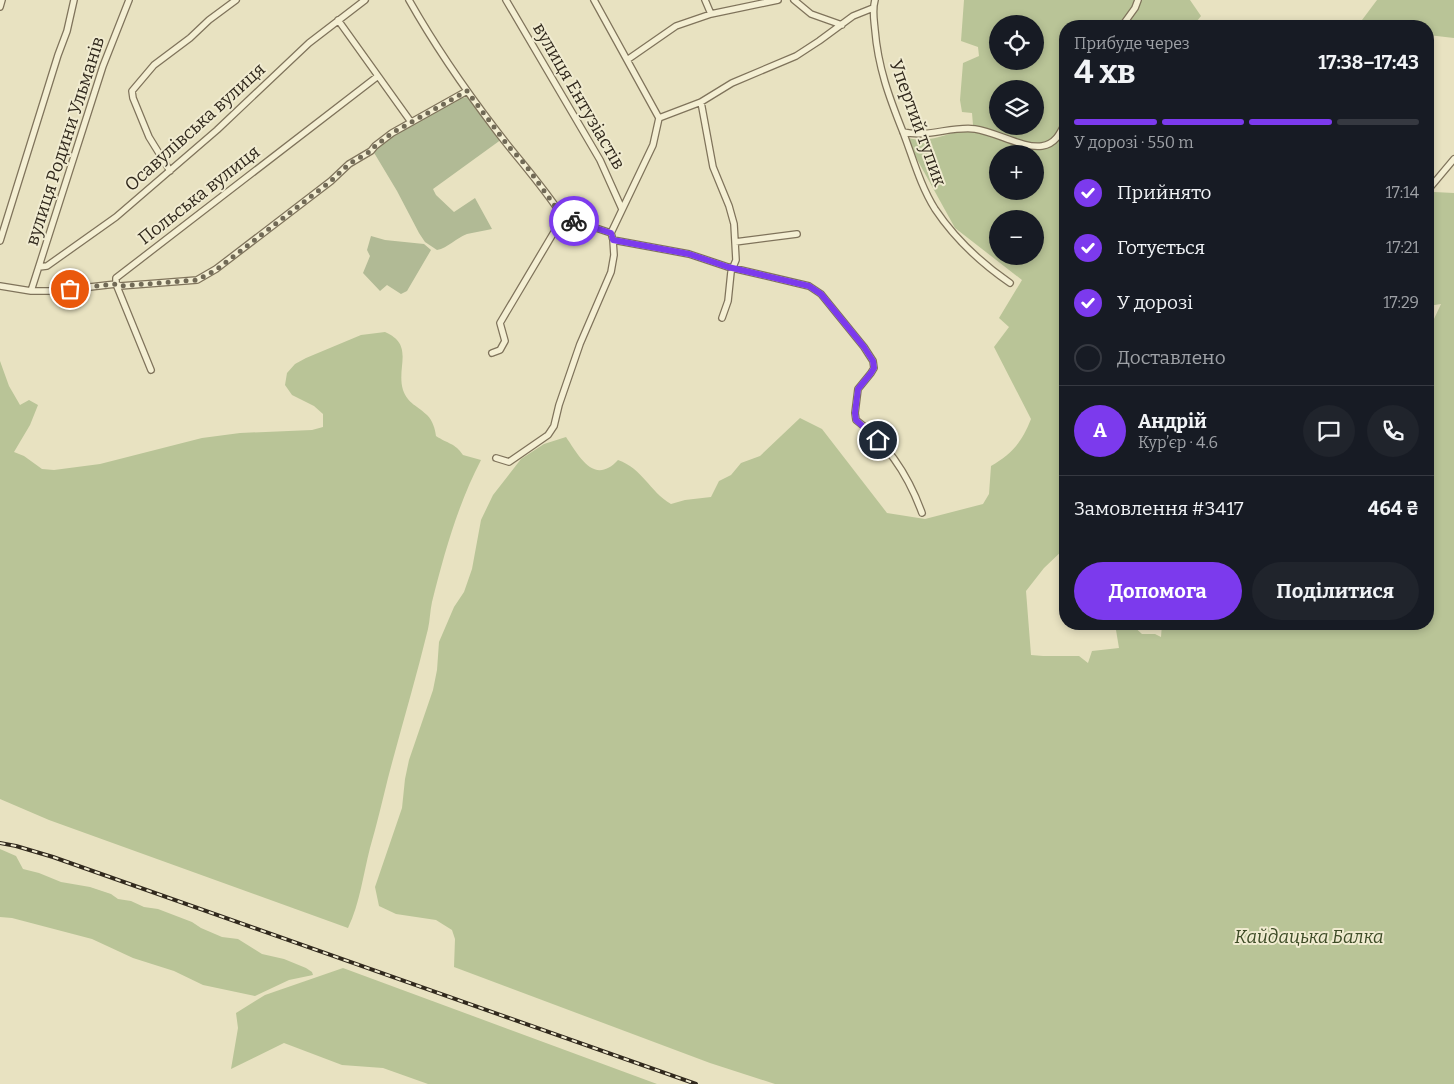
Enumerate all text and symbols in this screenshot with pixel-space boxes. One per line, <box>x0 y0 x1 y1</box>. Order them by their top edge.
map controls <box>989 15 1044 265</box>
button: locate <box>989 15 1044 70</box>
street label: вулиця Ентузіастів <box>528 19 630 173</box>
street label: вулиця Родини Ульманів <box>21 34 109 248</box>
text: Прибуде через <box>1074 34 1190 53</box>
text: 17:38–17:43 <box>1318 51 1419 74</box>
text: 4 хв <box>1074 53 1136 91</box>
street label: Упертий тупик <box>885 57 951 190</box>
street label: Осавулівська вулиця <box>120 58 270 196</box>
button: layers <box>989 80 1044 135</box>
text: У дорозі · 550 m <box>1074 133 1193 152</box>
street label: Польська вулиця <box>134 141 264 249</box>
button: + <box>989 145 1044 200</box>
icon: check <box>1074 179 1102 207</box>
text: Прийнято <box>1117 181 1211 204</box>
text: 17:14 <box>1385 183 1419 202</box>
courier <box>549 196 599 246</box>
icon: bike <box>560 207 588 235</box>
button: − <box>989 210 1044 265</box>
icon: check <box>1074 234 1102 262</box>
text: Готується <box>1117 236 1205 259</box>
text: 17:21 <box>1386 238 1419 257</box>
pin <box>49 268 91 310</box>
icon: bag <box>56 275 84 303</box>
icon: check <box>1074 289 1102 317</box>
text: У дорозі <box>1117 291 1193 314</box>
text: 17:29 <box>1383 293 1419 312</box>
text: Доставлено <box>1117 346 1226 369</box>
button: chat <box>1303 405 1355 457</box>
button: phone <box>1367 405 1419 457</box>
text: Андрій <box>1138 410 1207 433</box>
pin <box>857 419 899 461</box>
text: А <box>1093 419 1107 442</box>
icon: home <box>864 426 892 454</box>
text: Кур’єр · 4.6 <box>1138 433 1218 452</box>
text: Замовлення #3417 <box>1074 497 1244 520</box>
text: 464 ₴ <box>1368 497 1419 520</box>
button: Допомога <box>1074 562 1242 620</box>
button: Поділитися <box>1252 562 1419 620</box>
park label: Кайдацька Балка <box>1235 926 1383 948</box>

